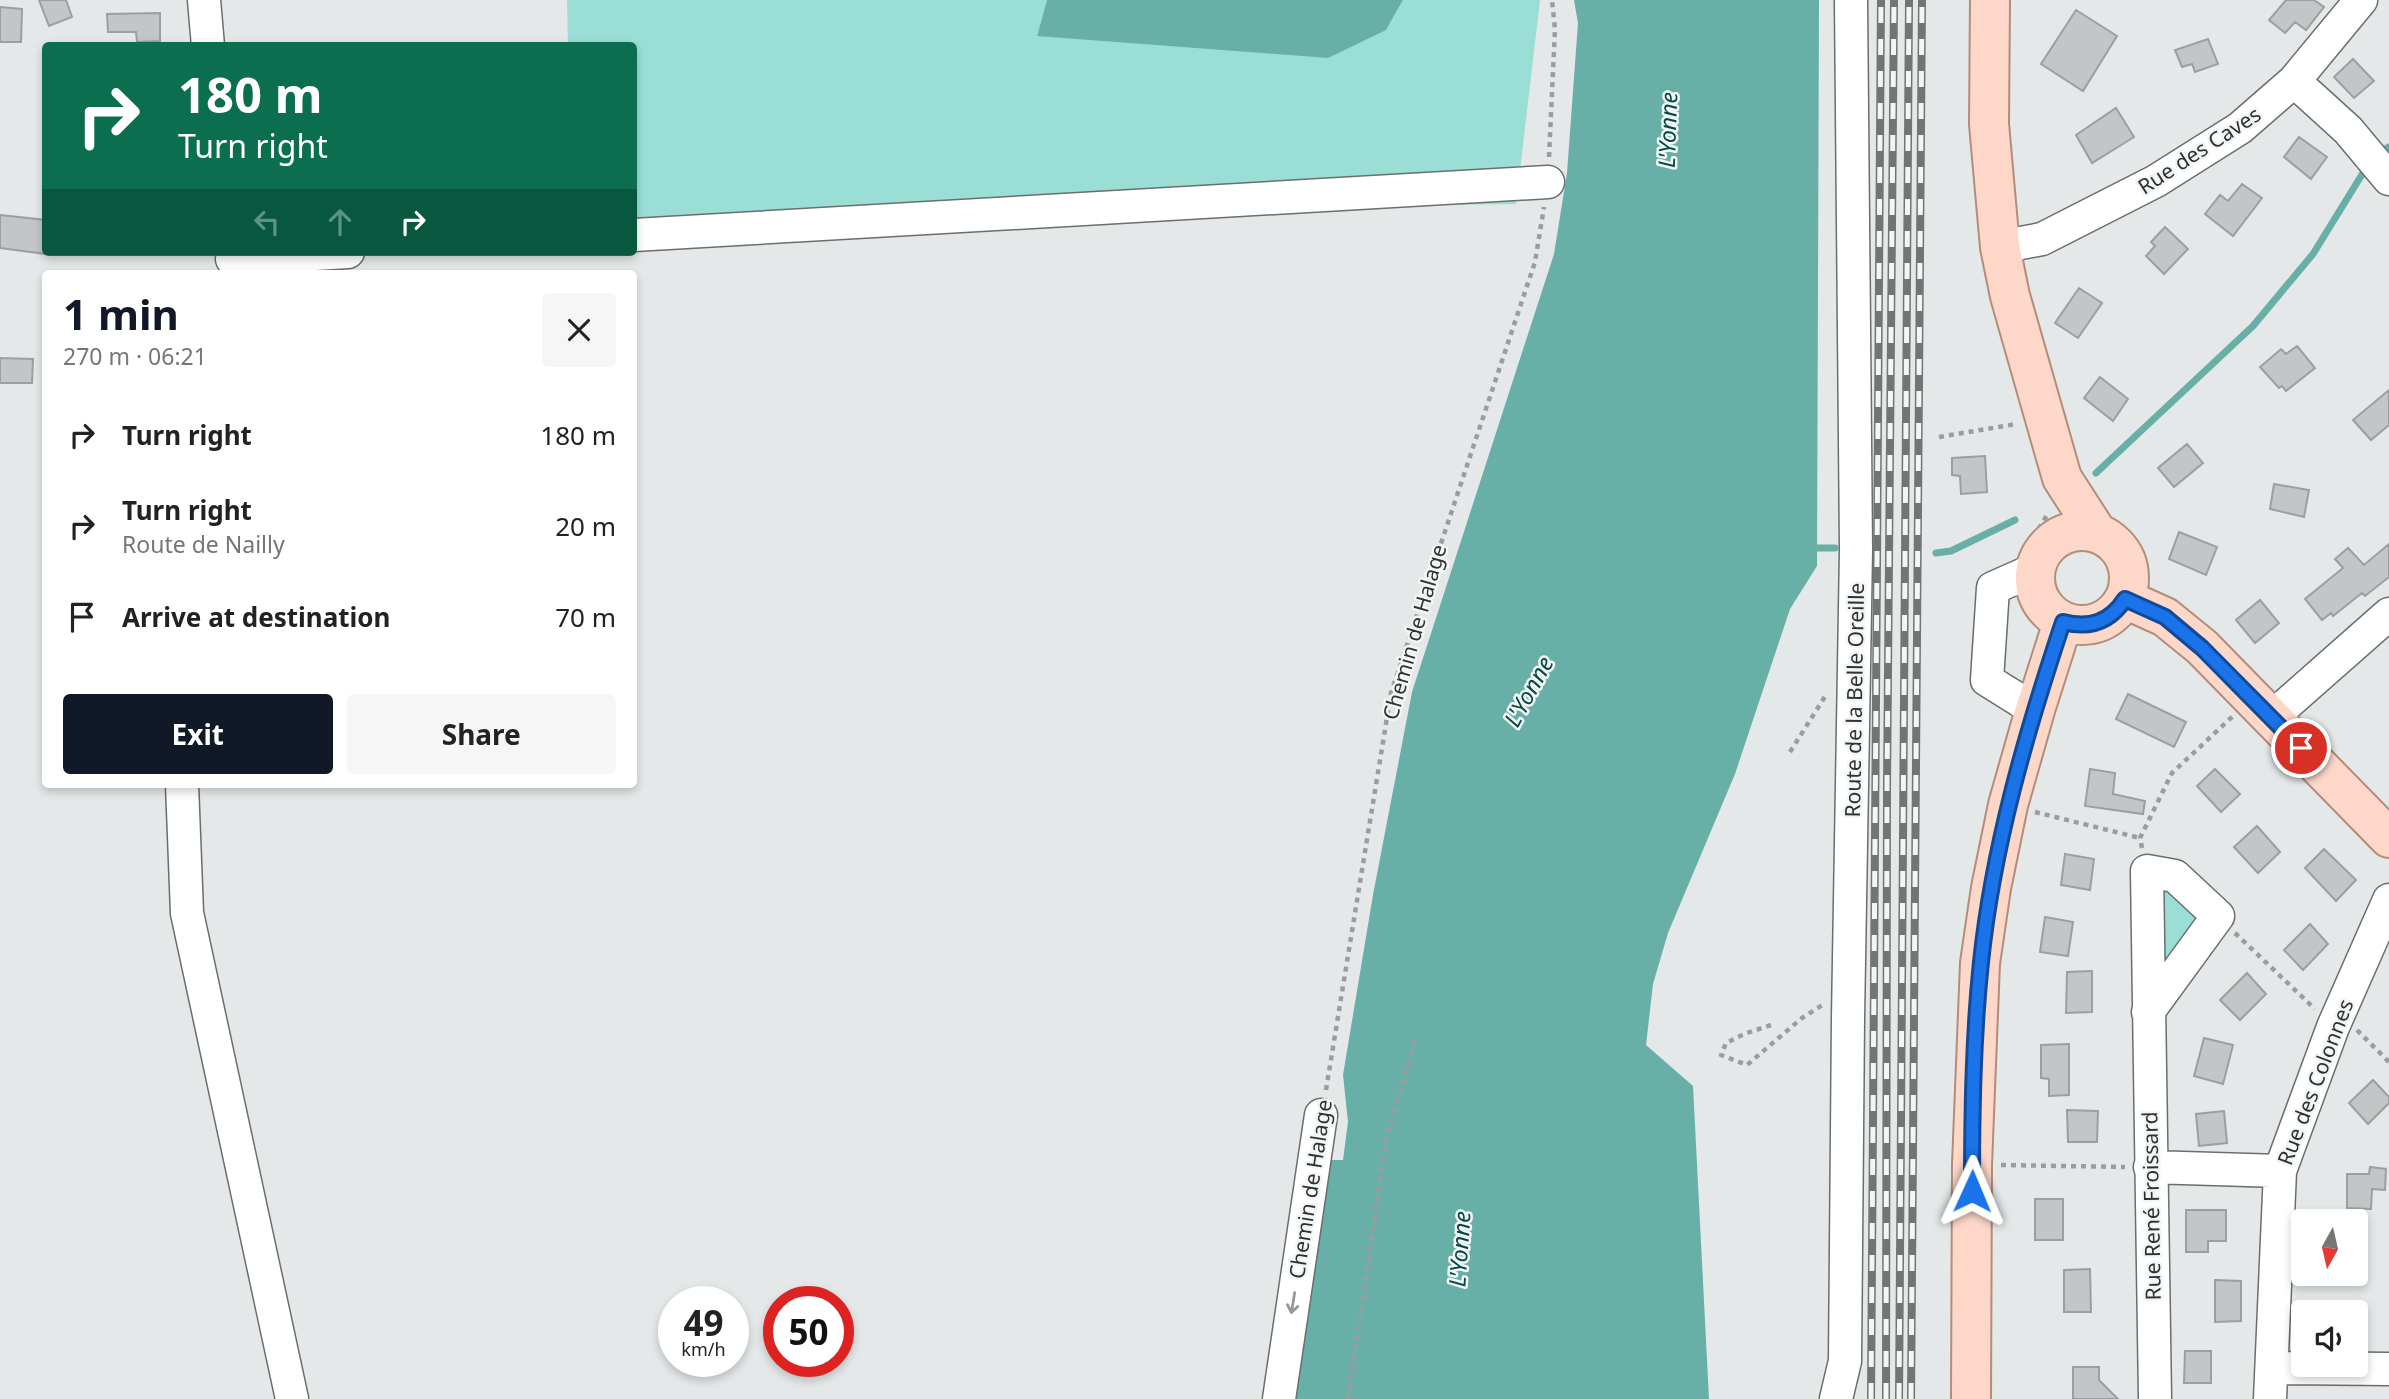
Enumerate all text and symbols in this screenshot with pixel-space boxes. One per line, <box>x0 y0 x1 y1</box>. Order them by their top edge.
text: 180 m <box>178 61 323 127</box>
icon: right <box>63 70 154 161</box>
water label: L'Yonne <box>1650 91 1684 169</box>
street label: Rue des Caves <box>2132 100 2266 200</box>
text: Turn right <box>178 124 328 167</box>
icon: left <box>248 203 286 241</box>
icon: ahead <box>321 203 359 241</box>
icon: right <box>394 203 432 241</box>
text: 1 min <box>63 285 179 342</box>
button: close <box>542 293 616 367</box>
text: 270 m · 06:21 <box>63 340 207 372</box>
icon: right <box>63 416 101 454</box>
text: Turn right <box>122 417 252 453</box>
text: 180 m <box>540 417 616 453</box>
text: Turn right <box>122 492 252 528</box>
icon: right <box>63 507 101 545</box>
text: 20 m <box>555 508 616 544</box>
text: Route de Nailly <box>122 528 285 560</box>
street label: Chemin de Halage <box>1376 541 1452 723</box>
street label: Route de la Belle Oreille <box>1838 582 1870 818</box>
icon: arrive <box>63 598 101 636</box>
text: Arrive at destination <box>122 599 391 635</box>
text: 70 m <box>555 599 616 635</box>
water label: L'Yonne <box>1496 650 1560 732</box>
button: Exit <box>63 694 333 774</box>
button: Share <box>347 694 616 774</box>
pin <box>2271 718 2331 778</box>
icon: arrive <box>2282 729 2320 767</box>
street label: Rue des Colonnes <box>2270 995 2360 1169</box>
street label: Chemin de Halage <box>1282 1097 1338 1281</box>
street label: Rue René Froissard <box>2135 1111 2167 1301</box>
position arrow <box>1935 1154 2009 1228</box>
north arrow <box>2291 1209 2368 1286</box>
map controls <box>2291 1209 2368 1377</box>
water label: L'Yonne <box>1440 1210 1478 1288</box>
speed limit sign: 50 <box>763 1286 854 1377</box>
one-way arrow <box>1286 1291 1299 1314</box>
text: 49 <box>683 1299 724 1346</box>
button: sound <box>2291 1300 2368 1377</box>
text: km/h <box>681 1337 726 1361</box>

